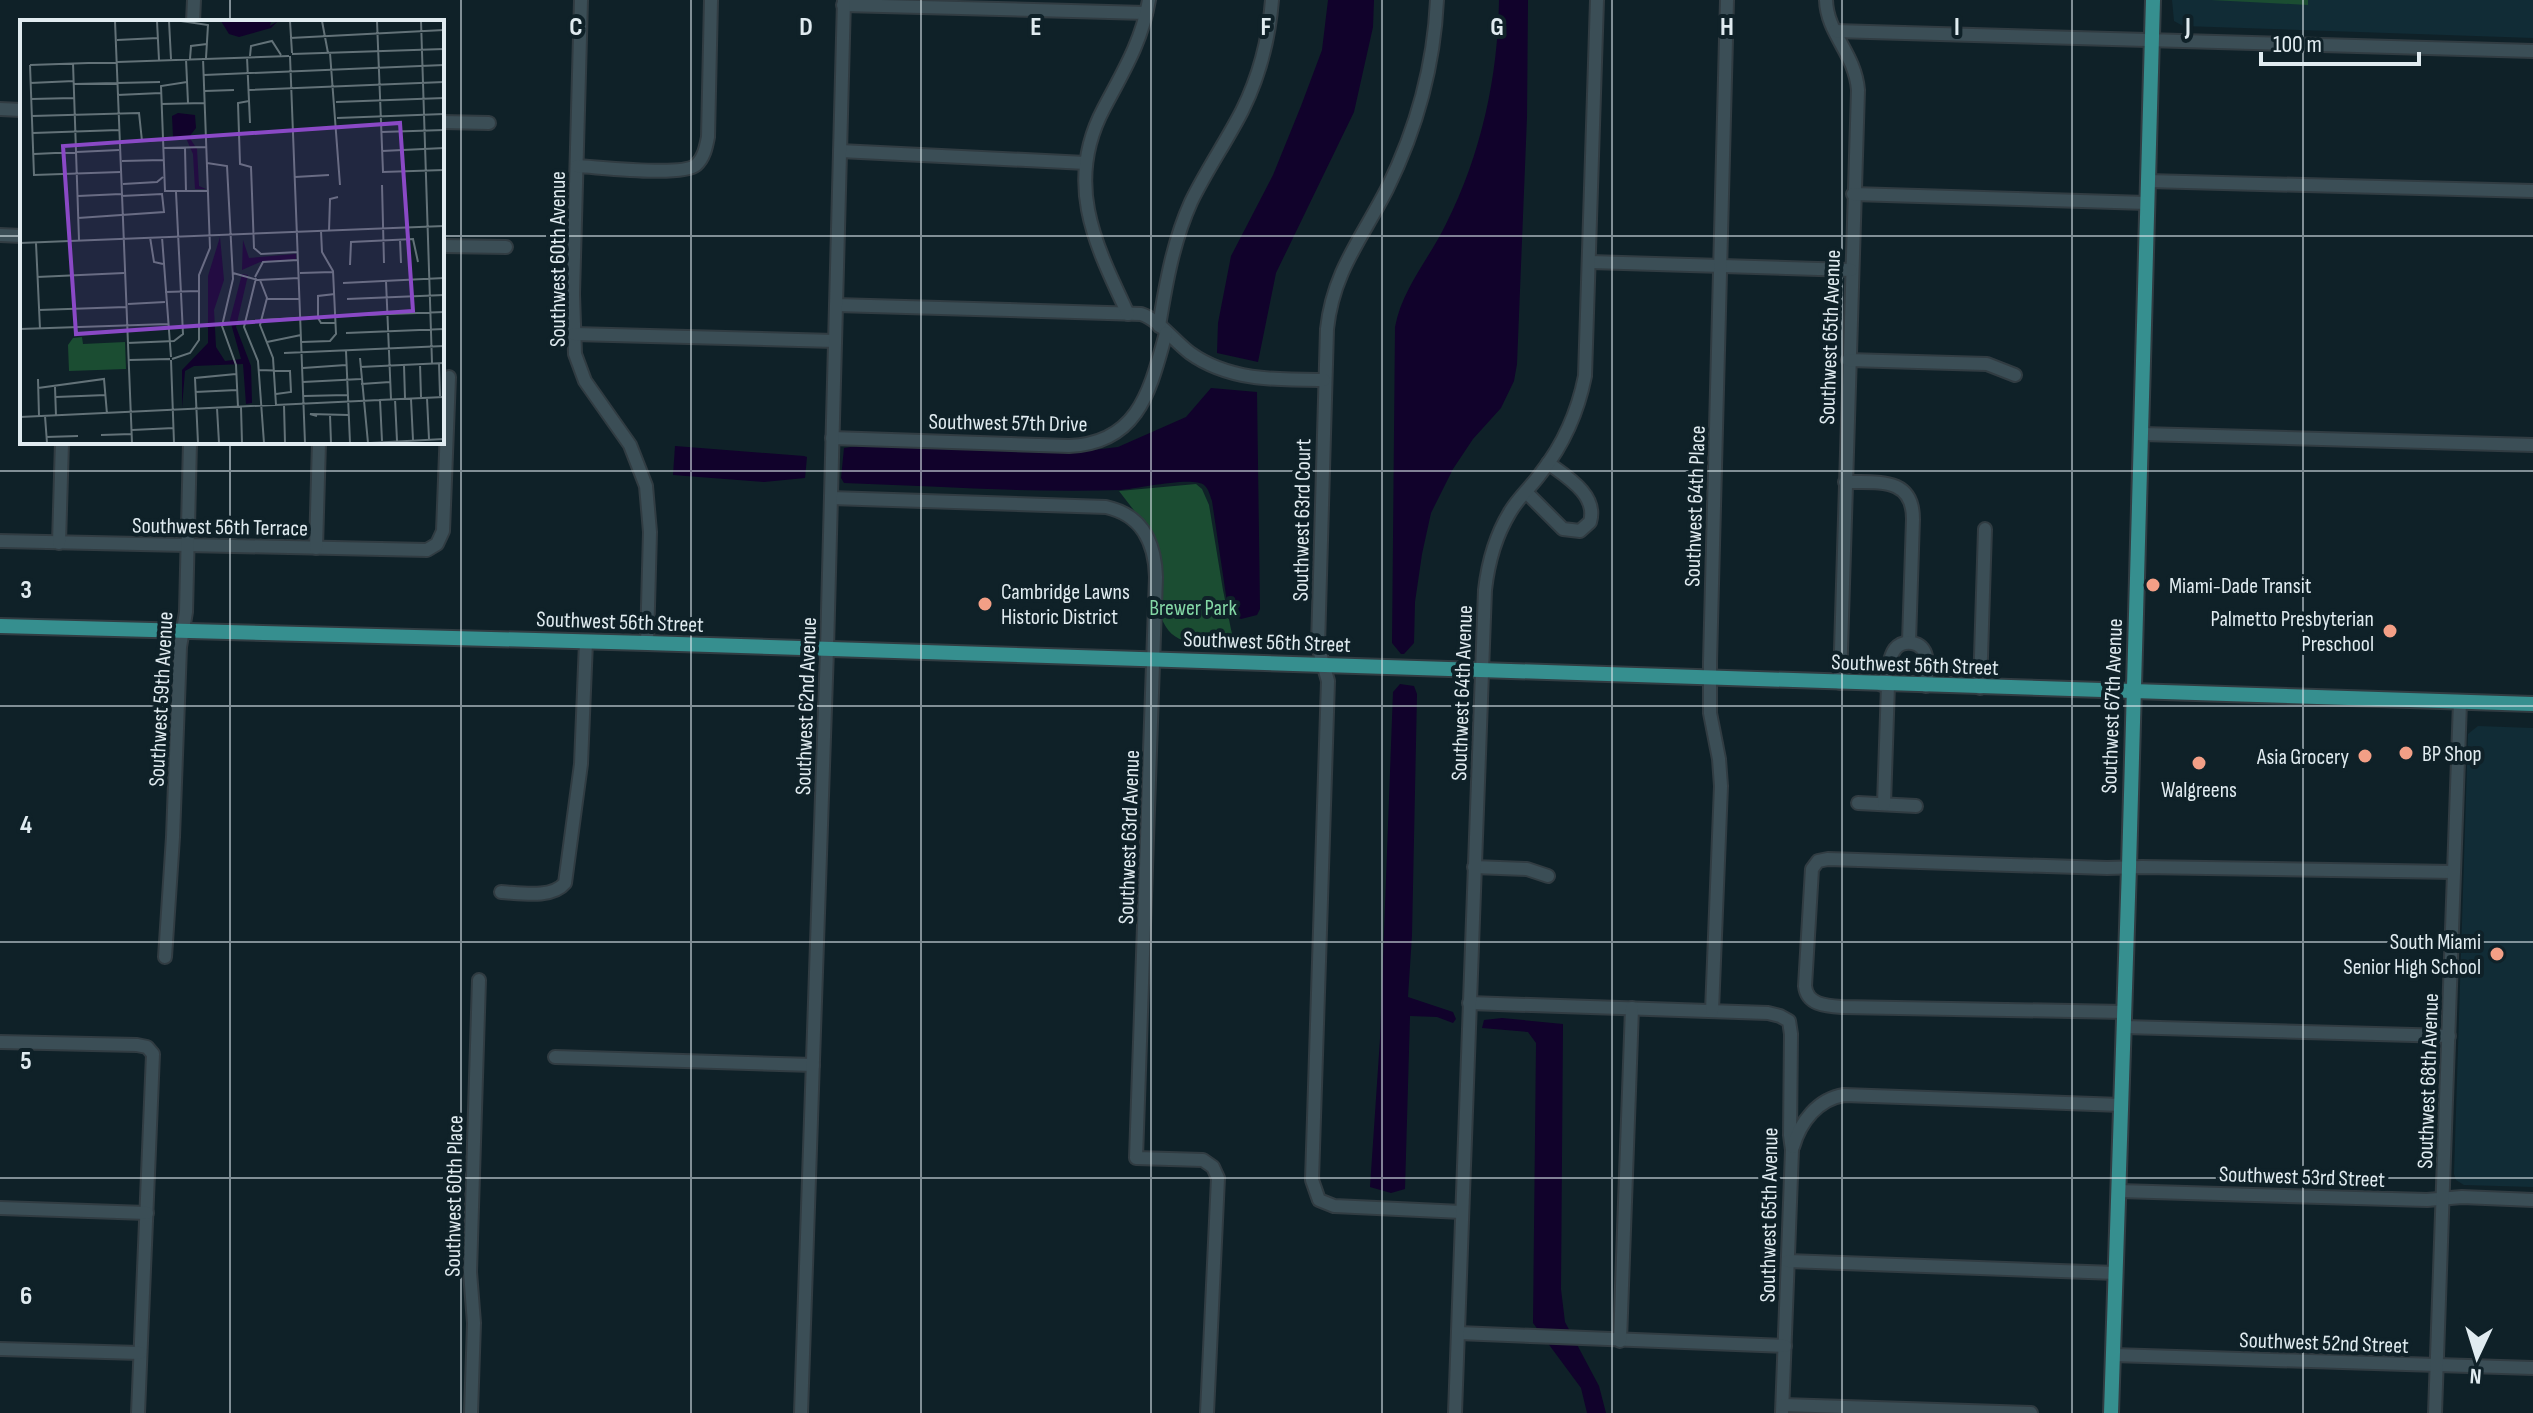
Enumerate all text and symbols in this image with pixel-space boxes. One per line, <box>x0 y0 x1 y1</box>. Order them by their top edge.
text: C <box>569 12 583 43</box>
text: D <box>799 12 813 43</box>
text: E <box>1030 12 1042 43</box>
text: F <box>1261 12 1272 43</box>
text: G <box>1490 12 1504 43</box>
text: H <box>1720 12 1734 43</box>
text: I <box>1954 12 1960 43</box>
text: J <box>2184 12 2191 43</box>
scale bar <box>2261 16 2419 66</box>
inset map <box>20 20 444 444</box>
text: 100 m <box>2273 30 2322 59</box>
street label: Southwest 60th Avenue <box>545 171 572 347</box>
street label: Southwest 65th Avenue <box>1814 249 1847 425</box>
street label: Southwest 57th Drive <box>928 409 1088 438</box>
street label: Southwest 64th Place <box>1679 425 1712 587</box>
street label: Southwest 63rd Court <box>1288 438 1317 602</box>
street label: Southwest 56th Terrace <box>132 512 308 543</box>
place label: Miami-Dade Transit <box>2169 573 2312 600</box>
text: 3 <box>20 575 32 606</box>
marker: Miami-Dade Transit <box>2144 576 2162 594</box>
place label: Cambridge Lawns Historic District <box>1001 579 1130 631</box>
marker: Cambridge Lawns Historic District <box>976 595 994 613</box>
park label: Brewer Park <box>1149 595 1237 622</box>
street label: Southwest 64th Avenue <box>1446 605 1479 781</box>
street label: Southwest 56th Street <box>536 606 704 639</box>
place label: Palmetto Presbyterian Preschool <box>2210 606 2374 658</box>
street label: Southwest 59th Avenue <box>143 611 180 787</box>
street label: Southwest 62nd Avenue <box>790 617 823 795</box>
street label: Southwest 67th Avenue <box>2096 618 2129 794</box>
marker: Palmetto Presbyterian Preschool <box>2381 622 2399 640</box>
street label: Southwest 56th Street <box>1183 626 1351 659</box>
street label: Southwest 56th Street <box>1831 649 1999 682</box>
place label: BP Shop <box>2422 741 2482 768</box>
place label: Asia Grocery <box>2256 744 2350 771</box>
marker: BP Shop <box>2397 744 2415 762</box>
marker: Asia Grocery <box>2356 747 2374 765</box>
street label: Southwest 63rd Avenue <box>1113 749 1146 925</box>
marker: Walgreens <box>2190 754 2208 772</box>
place label: Walgreens <box>2161 777 2237 804</box>
text: 4 <box>20 810 32 841</box>
place label: South Miami Senior High School <box>2343 929 2481 981</box>
marker: South Miami Senior High School <box>2488 945 2506 963</box>
street label: Southwest 68th Avenue <box>2412 993 2445 1169</box>
text: 5 <box>20 1046 32 1077</box>
street label: Southwest 60th Place <box>440 1115 469 1277</box>
street label: Southwest 65th Avenue <box>1754 1127 1785 1303</box>
street label: Southwest 53rd Street <box>2218 1161 2386 1194</box>
text: 6 <box>20 1281 32 1312</box>
north arrow <box>2437 1317 2517 1397</box>
street label: Southwest 52nd Street <box>2239 1327 2409 1360</box>
text: N <box>2469 1362 2483 1389</box>

